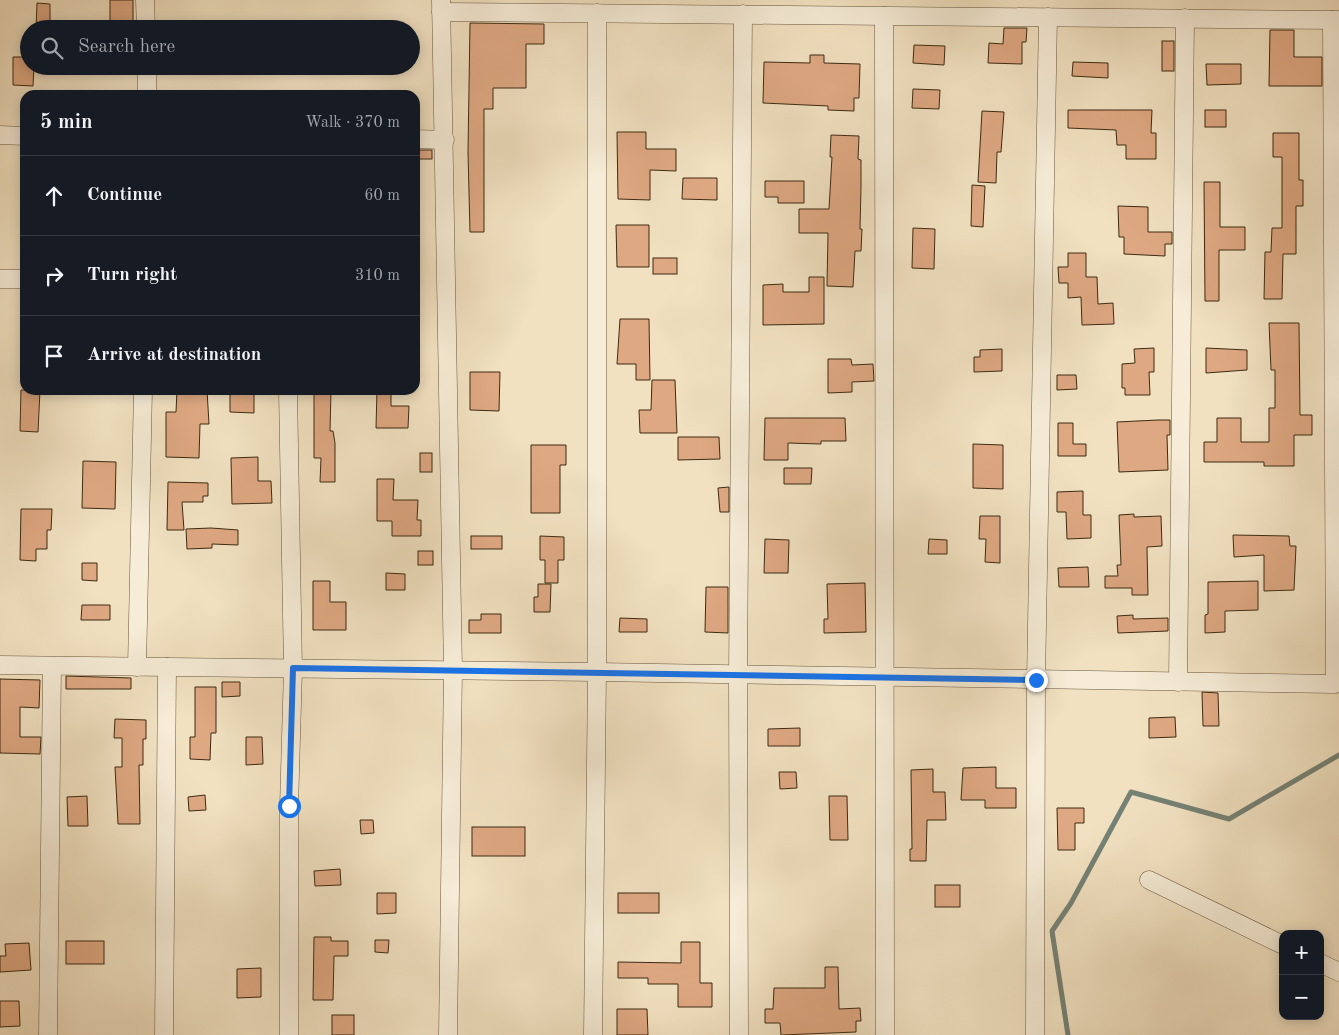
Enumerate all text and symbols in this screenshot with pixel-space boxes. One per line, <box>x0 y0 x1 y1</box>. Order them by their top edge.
search box <box>20 20 420 75</box>
icon: search <box>38 34 66 62</box>
text: Search here <box>78 38 175 57</box>
text: 5 min <box>40 112 93 133</box>
text: Walk · 370 m <box>305 115 400 131</box>
icon: ahead <box>40 182 68 210</box>
text: Continue <box>87 186 162 205</box>
text: 60 m <box>364 188 400 204</box>
icon: right <box>40 262 68 290</box>
text: Turn right <box>87 266 177 285</box>
text: 310 m <box>355 268 400 284</box>
icon: arrive <box>40 342 68 370</box>
text: Arrive at destination <box>87 346 261 365</box>
route end <box>1025 669 1048 692</box>
route start <box>278 795 301 818</box>
map controls <box>1279 930 1324 1020</box>
button: + <box>1279 930 1324 975</box>
button: − <box>1279 975 1324 1020</box>

